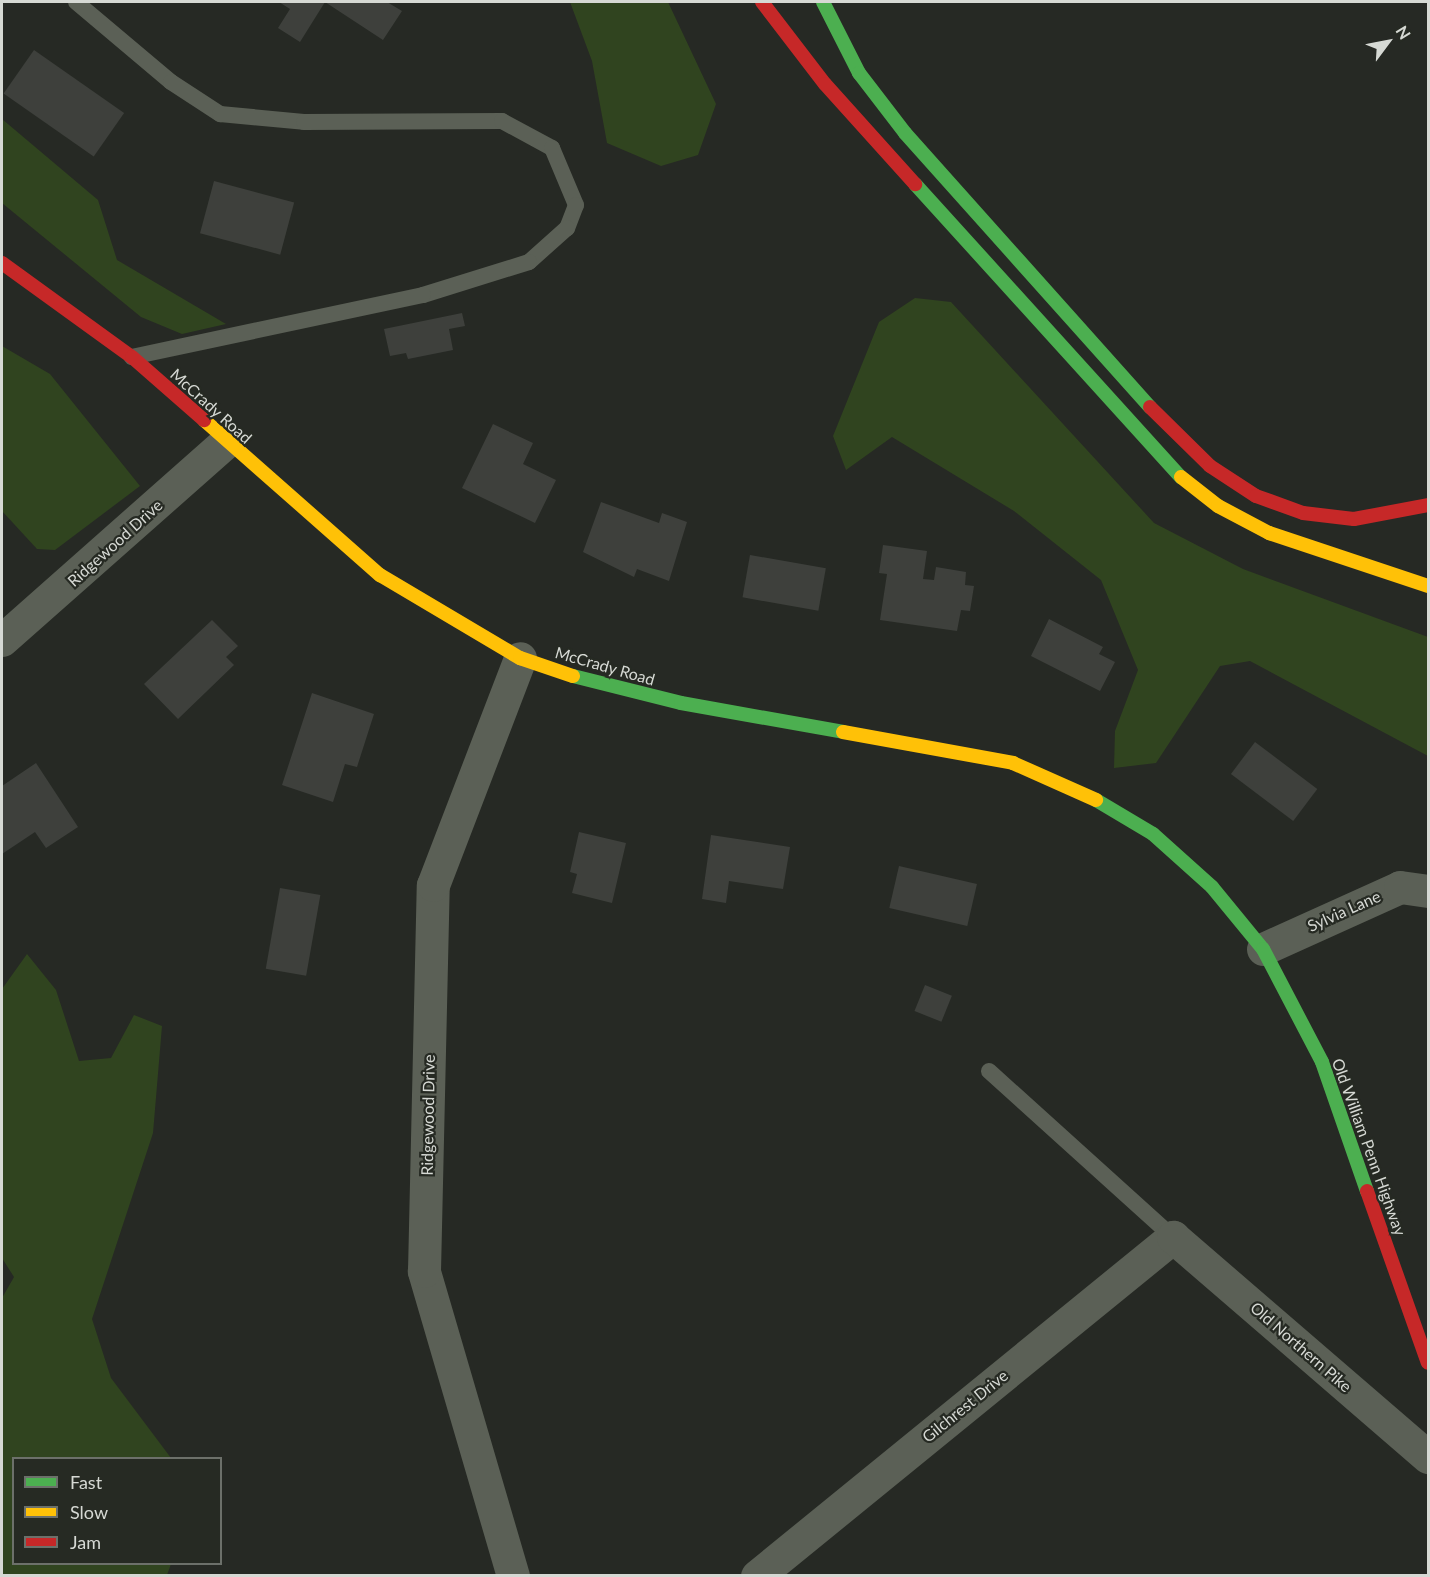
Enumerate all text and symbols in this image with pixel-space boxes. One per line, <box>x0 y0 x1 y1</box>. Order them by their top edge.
north arrow <box>1358 12 1418 72</box>
text: N <box>1392 22 1415 42</box>
street label: McCrady Road <box>166 364 256 448</box>
street label: Ridgewood Drive <box>64 495 166 591</box>
street label: McCrady Road <box>553 643 657 689</box>
street label: Sylvia Lane <box>1304 886 1384 936</box>
street label: Ridgewood Drive <box>417 1054 439 1176</box>
street label: Old William Penn Highway <box>1328 1056 1410 1238</box>
street label: Old Northern Pike <box>1246 1298 1356 1396</box>
street label: Gilchrest Drive <box>918 1366 1012 1446</box>
legend <box>12 1457 222 1565</box>
text: Fast <box>70 1471 102 1493</box>
text: Slow <box>70 1501 108 1523</box>
text: Jam <box>70 1531 101 1553</box>

